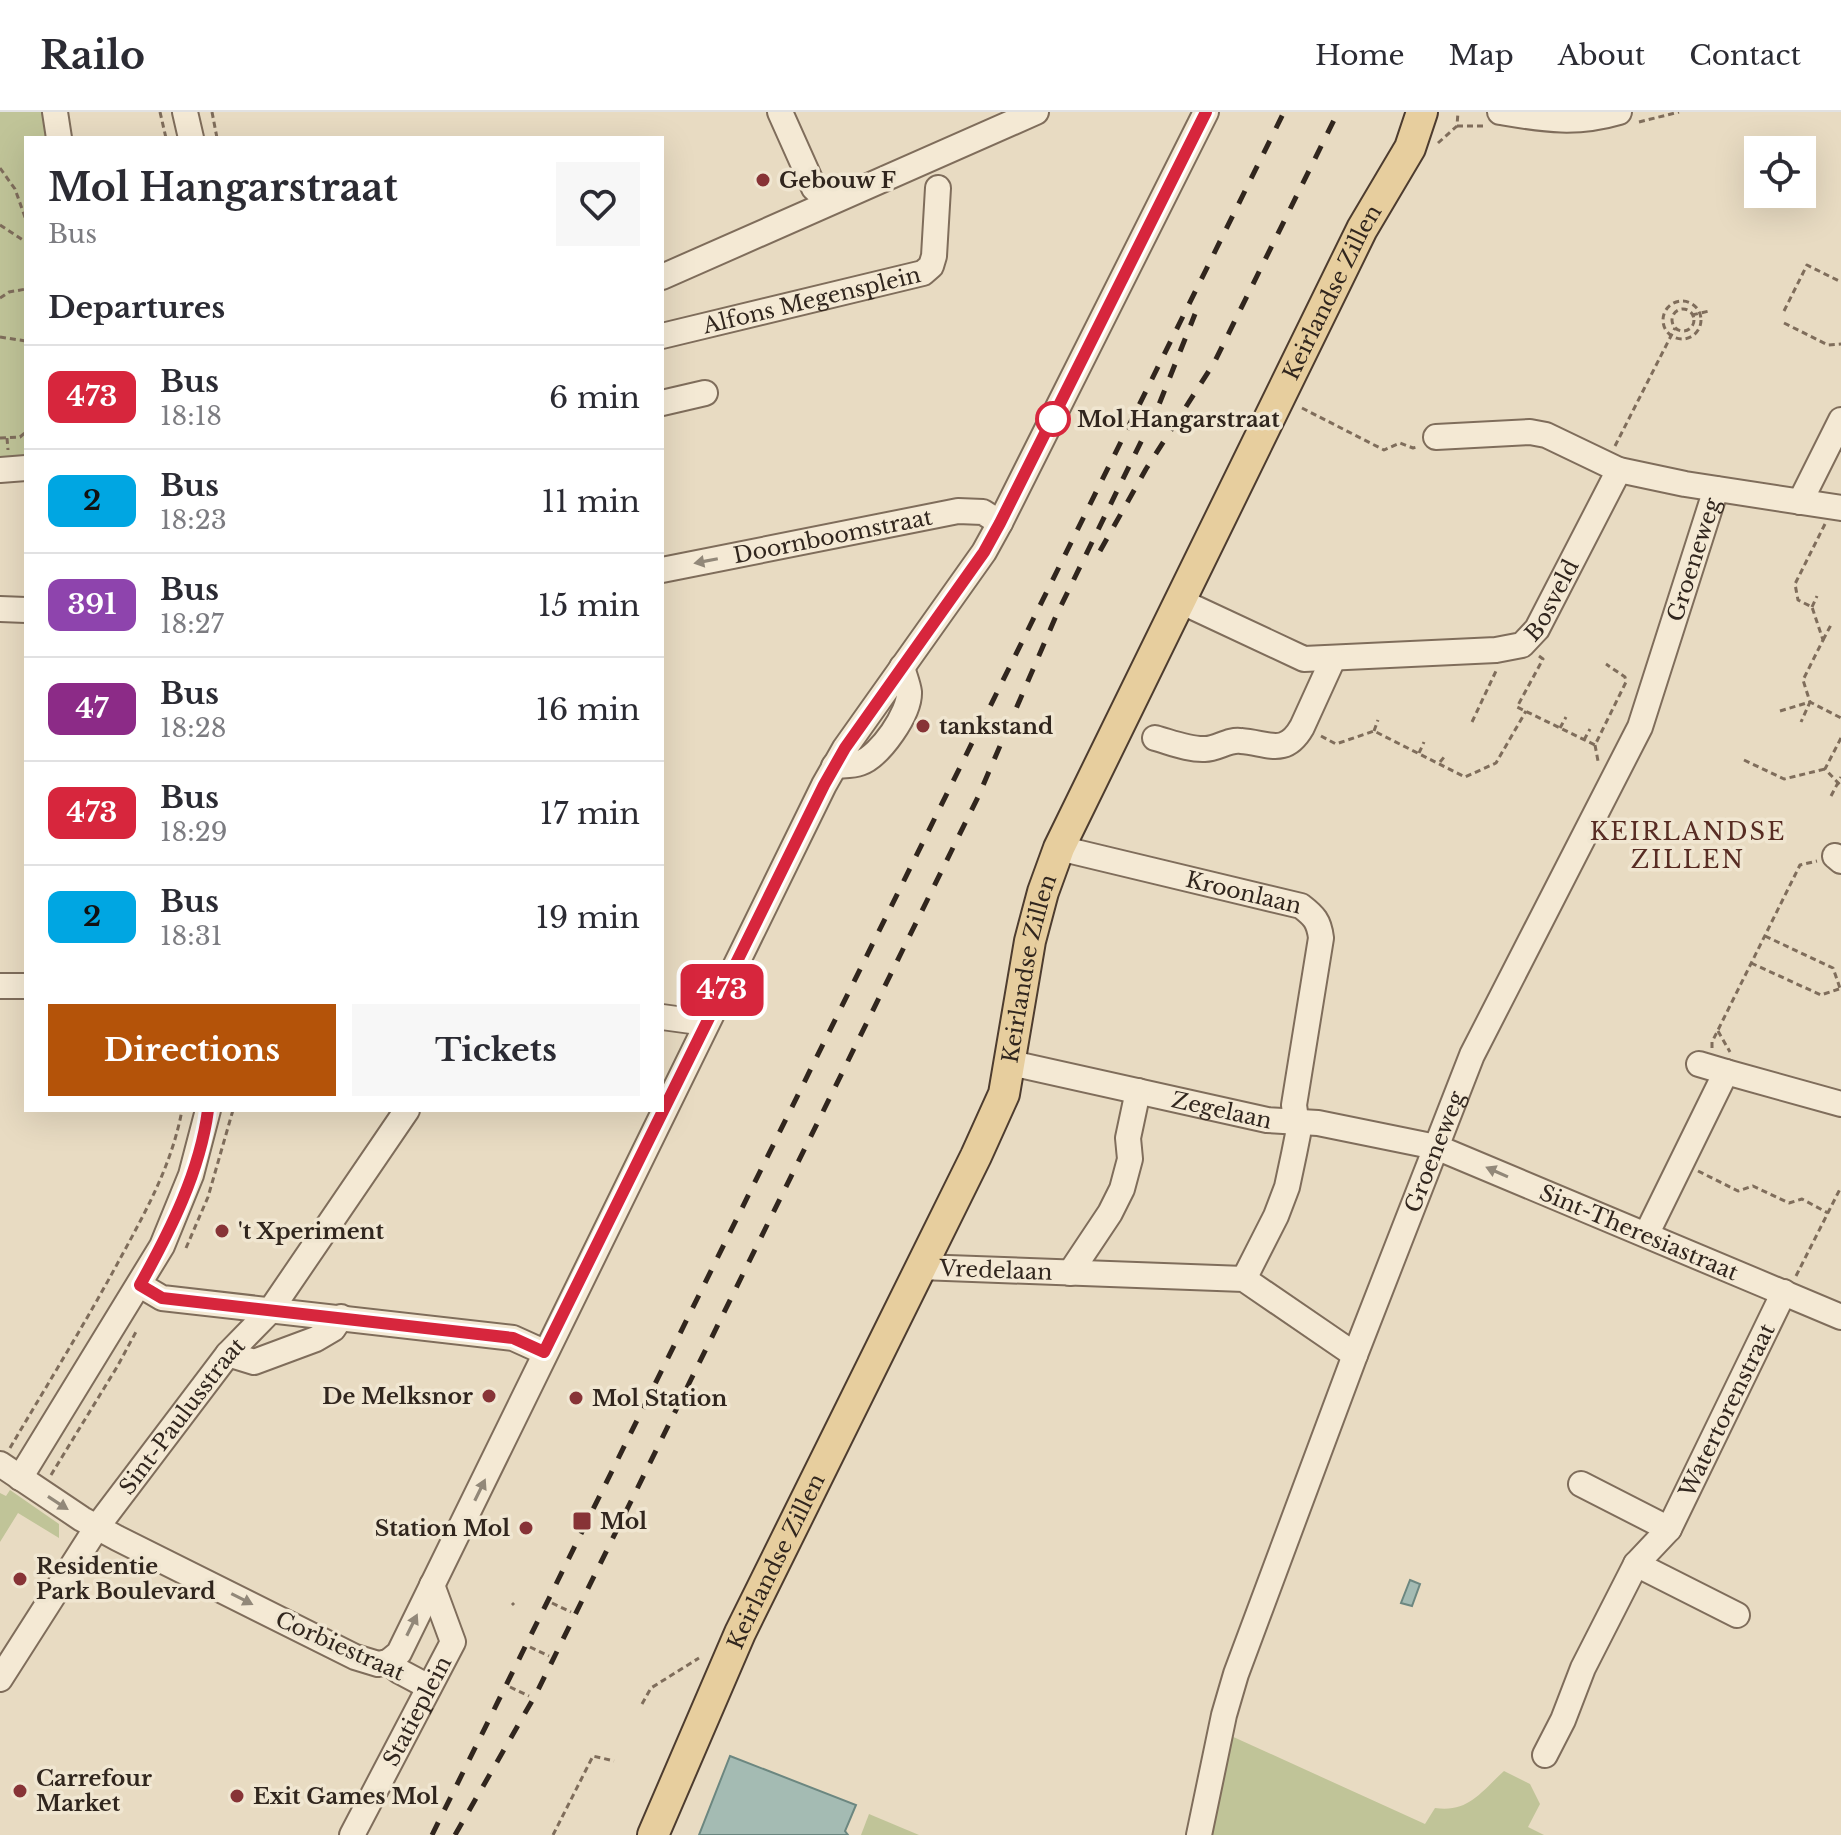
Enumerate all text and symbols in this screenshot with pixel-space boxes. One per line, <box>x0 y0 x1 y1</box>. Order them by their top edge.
text: Railo <box>40 32 145 79</box>
text: Home <box>1315 38 1405 73</box>
text: Map <box>1449 38 1514 73</box>
text: About <box>1558 38 1645 73</box>
text: Contact <box>1689 38 1801 73</box>
map controls <box>1744 136 1816 208</box>
button: locate <box>1744 136 1816 208</box>
button: heart <box>556 162 640 246</box>
text: Mol Hangarstraat <box>48 164 398 211</box>
place label: Gebouw F <box>779 167 896 194</box>
marker: Gebouw F <box>754 171 772 189</box>
street label: Keirlandse Zillen <box>1277 200 1387 384</box>
text: Bus <box>48 218 97 250</box>
street label: Alfons Megensplein <box>699 261 923 339</box>
text: Departures <box>48 289 225 326</box>
text: Bus <box>160 363 219 400</box>
text: 473 <box>67 379 117 414</box>
text: 6 min <box>549 379 640 416</box>
text: 18:18 <box>160 400 222 432</box>
marker: Mol Hangarstraat <box>1036 402 1070 436</box>
place label: Mol Hangarstraat <box>1077 406 1280 433</box>
text: Bus <box>160 467 219 504</box>
text: 2 <box>83 483 101 518</box>
text: 11 min <box>542 483 640 520</box>
street label: Groeneweg <box>1661 494 1726 625</box>
street label: Doornboomstraat <box>731 503 935 569</box>
text: 18:23 <box>160 504 227 536</box>
street label: Bosveld <box>1519 554 1584 647</box>
one-way arrow <box>694 555 719 568</box>
text: Bus <box>160 571 219 608</box>
text: 391 <box>68 587 116 622</box>
text: 15 min <box>538 587 640 624</box>
text: 18:27 <box>160 608 224 640</box>
text: Bus <box>160 675 219 712</box>
text: 47 <box>75 691 109 726</box>
text: 16 min <box>536 691 640 728</box>
text: 18:28 <box>160 712 227 744</box>
place label: tankstand <box>939 713 1053 740</box>
marker: tankstand <box>914 717 932 735</box>
text: Bus <box>160 779 219 816</box>
text: 473 <box>67 795 117 830</box>
text: 17 min <box>540 795 640 832</box>
text: 18:29 <box>160 816 228 848</box>
district label: KEIRLANDSE ZILLEN <box>1590 817 1786 874</box>
street label: Kroonlaan <box>1183 865 1304 919</box>
street label: Keirlandse Zillen <box>996 870 1062 1065</box>
text: Bus <box>160 883 219 920</box>
text: 2 <box>83 899 101 934</box>
text: 19 min <box>536 899 640 936</box>
text: 18:31 <box>160 920 222 952</box>
line badge: 473 <box>676 964 768 1016</box>
text: 473 <box>697 972 747 1007</box>
button: Directions <box>48 1004 336 1096</box>
button: Tickets <box>352 1004 640 1096</box>
street label: Zegelaan <box>1169 1086 1275 1134</box>
street label: Groeneweg <box>1398 1086 1470 1216</box>
one-way arrow <box>1486 1165 1509 1179</box>
street label: Sint-Theresiastraat <box>1536 1179 1743 1286</box>
place label: 't Xperiment <box>238 1218 385 1245</box>
marker: 't Xperiment <box>213 1222 231 1240</box>
street label: Vredelaan <box>938 1254 1053 1285</box>
street label: Watertorenstraat <box>1673 1318 1781 1502</box>
street label: Sint-Paulusstraat <box>113 1331 251 1500</box>
place label: De Melksnor <box>322 1383 473 1410</box>
place label: Mol Station <box>592 1385 727 1412</box>
marker: De Melksnor <box>480 1387 498 1405</box>
marker: Mol Station <box>567 1389 585 1407</box>
street label: Keirlandse Zillen <box>721 1469 830 1653</box>
one-way arrow <box>473 1478 486 1501</box>
one-way arrow <box>48 1495 69 1510</box>
place label: Mol <box>600 1508 647 1535</box>
marker: Mol <box>571 1510 593 1532</box>
place label: Station Mol <box>375 1515 510 1542</box>
marker: Station Mol <box>517 1519 535 1537</box>
place label: Residentie Park Boulevard <box>36 1553 215 1605</box>
marker: Residentie Park Boulevard <box>11 1570 29 1588</box>
one-way arrow <box>230 1593 253 1606</box>
street label: Corbiestraat <box>271 1605 409 1687</box>
one-way arrow <box>406 1614 419 1637</box>
street label: Statieplein <box>377 1651 457 1771</box>
place label: Carrefour Market <box>36 1765 152 1817</box>
marker: Carrefour Market <box>11 1782 29 1800</box>
place label: Exit Games Mol <box>253 1783 439 1810</box>
marker: Exit Games Mol <box>228 1787 246 1805</box>

